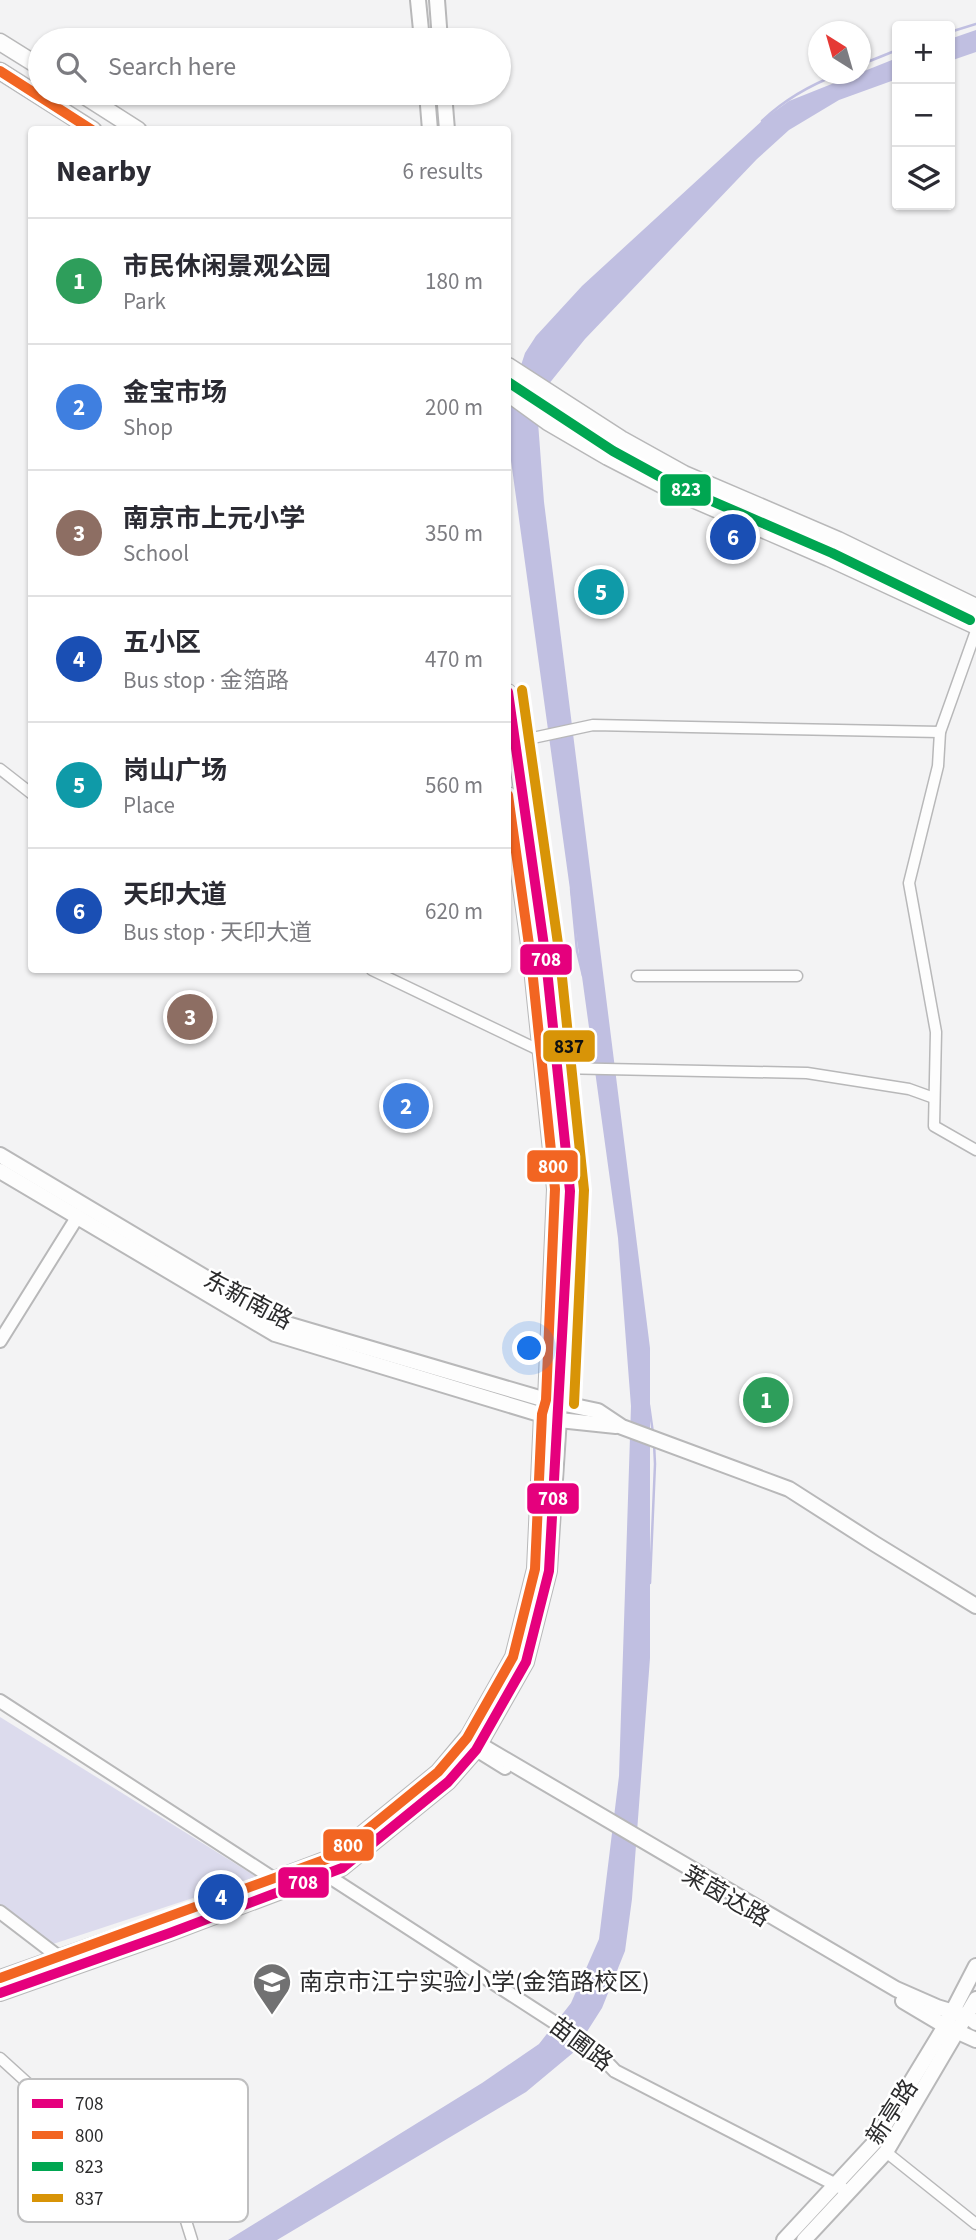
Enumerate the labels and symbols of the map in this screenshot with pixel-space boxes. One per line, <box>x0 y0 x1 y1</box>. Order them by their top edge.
north arrow <box>808 21 871 84</box>
line badge: 823 <box>659 473 712 507</box>
text: 823 <box>671 477 701 504</box>
pin: 6 <box>710 511 756 563</box>
pin: 5 <box>578 566 624 618</box>
line badge: 708 <box>519 943 573 976</box>
text: 708 <box>531 947 561 974</box>
pin: 3 <box>167 991 213 1043</box>
line badge: 837 <box>542 1029 596 1063</box>
text: 837 <box>554 1034 584 1061</box>
pin: 2 <box>383 1080 429 1132</box>
line badge: 800 <box>526 1149 579 1183</box>
text: 800 <box>538 1154 568 1181</box>
street label: 东新南路 <box>197 1262 298 1338</box>
your location <box>512 1331 546 1365</box>
pin: 1 <box>743 1374 789 1426</box>
line badge: 708 <box>526 1482 580 1515</box>
text: 708 <box>538 1486 568 1513</box>
line badge: 800 <box>322 1828 375 1862</box>
text: 800 <box>333 1833 363 1860</box>
street label: 莱茵达路 <box>675 1857 776 1936</box>
line badge: 708 <box>277 1866 330 1899</box>
text: 708 <box>288 1870 318 1897</box>
pin: 4 <box>198 1871 244 1923</box>
school or university icon: 南京市江宁实验小学(金箔路校区) <box>251 1961 293 2016</box>
place label: 南京市江宁实验小学(金箔路校区) <box>299 1965 650 2000</box>
street label: 苗圃路 <box>541 2009 620 2080</box>
street label: 新亭路 <box>858 2073 927 2152</box>
legend <box>18 2079 248 2222</box>
text: 708 <box>75 2091 103 2118</box>
text: 800 <box>75 2123 103 2150</box>
text: 823 <box>75 2154 103 2181</box>
text: 837 <box>75 2186 103 2213</box>

